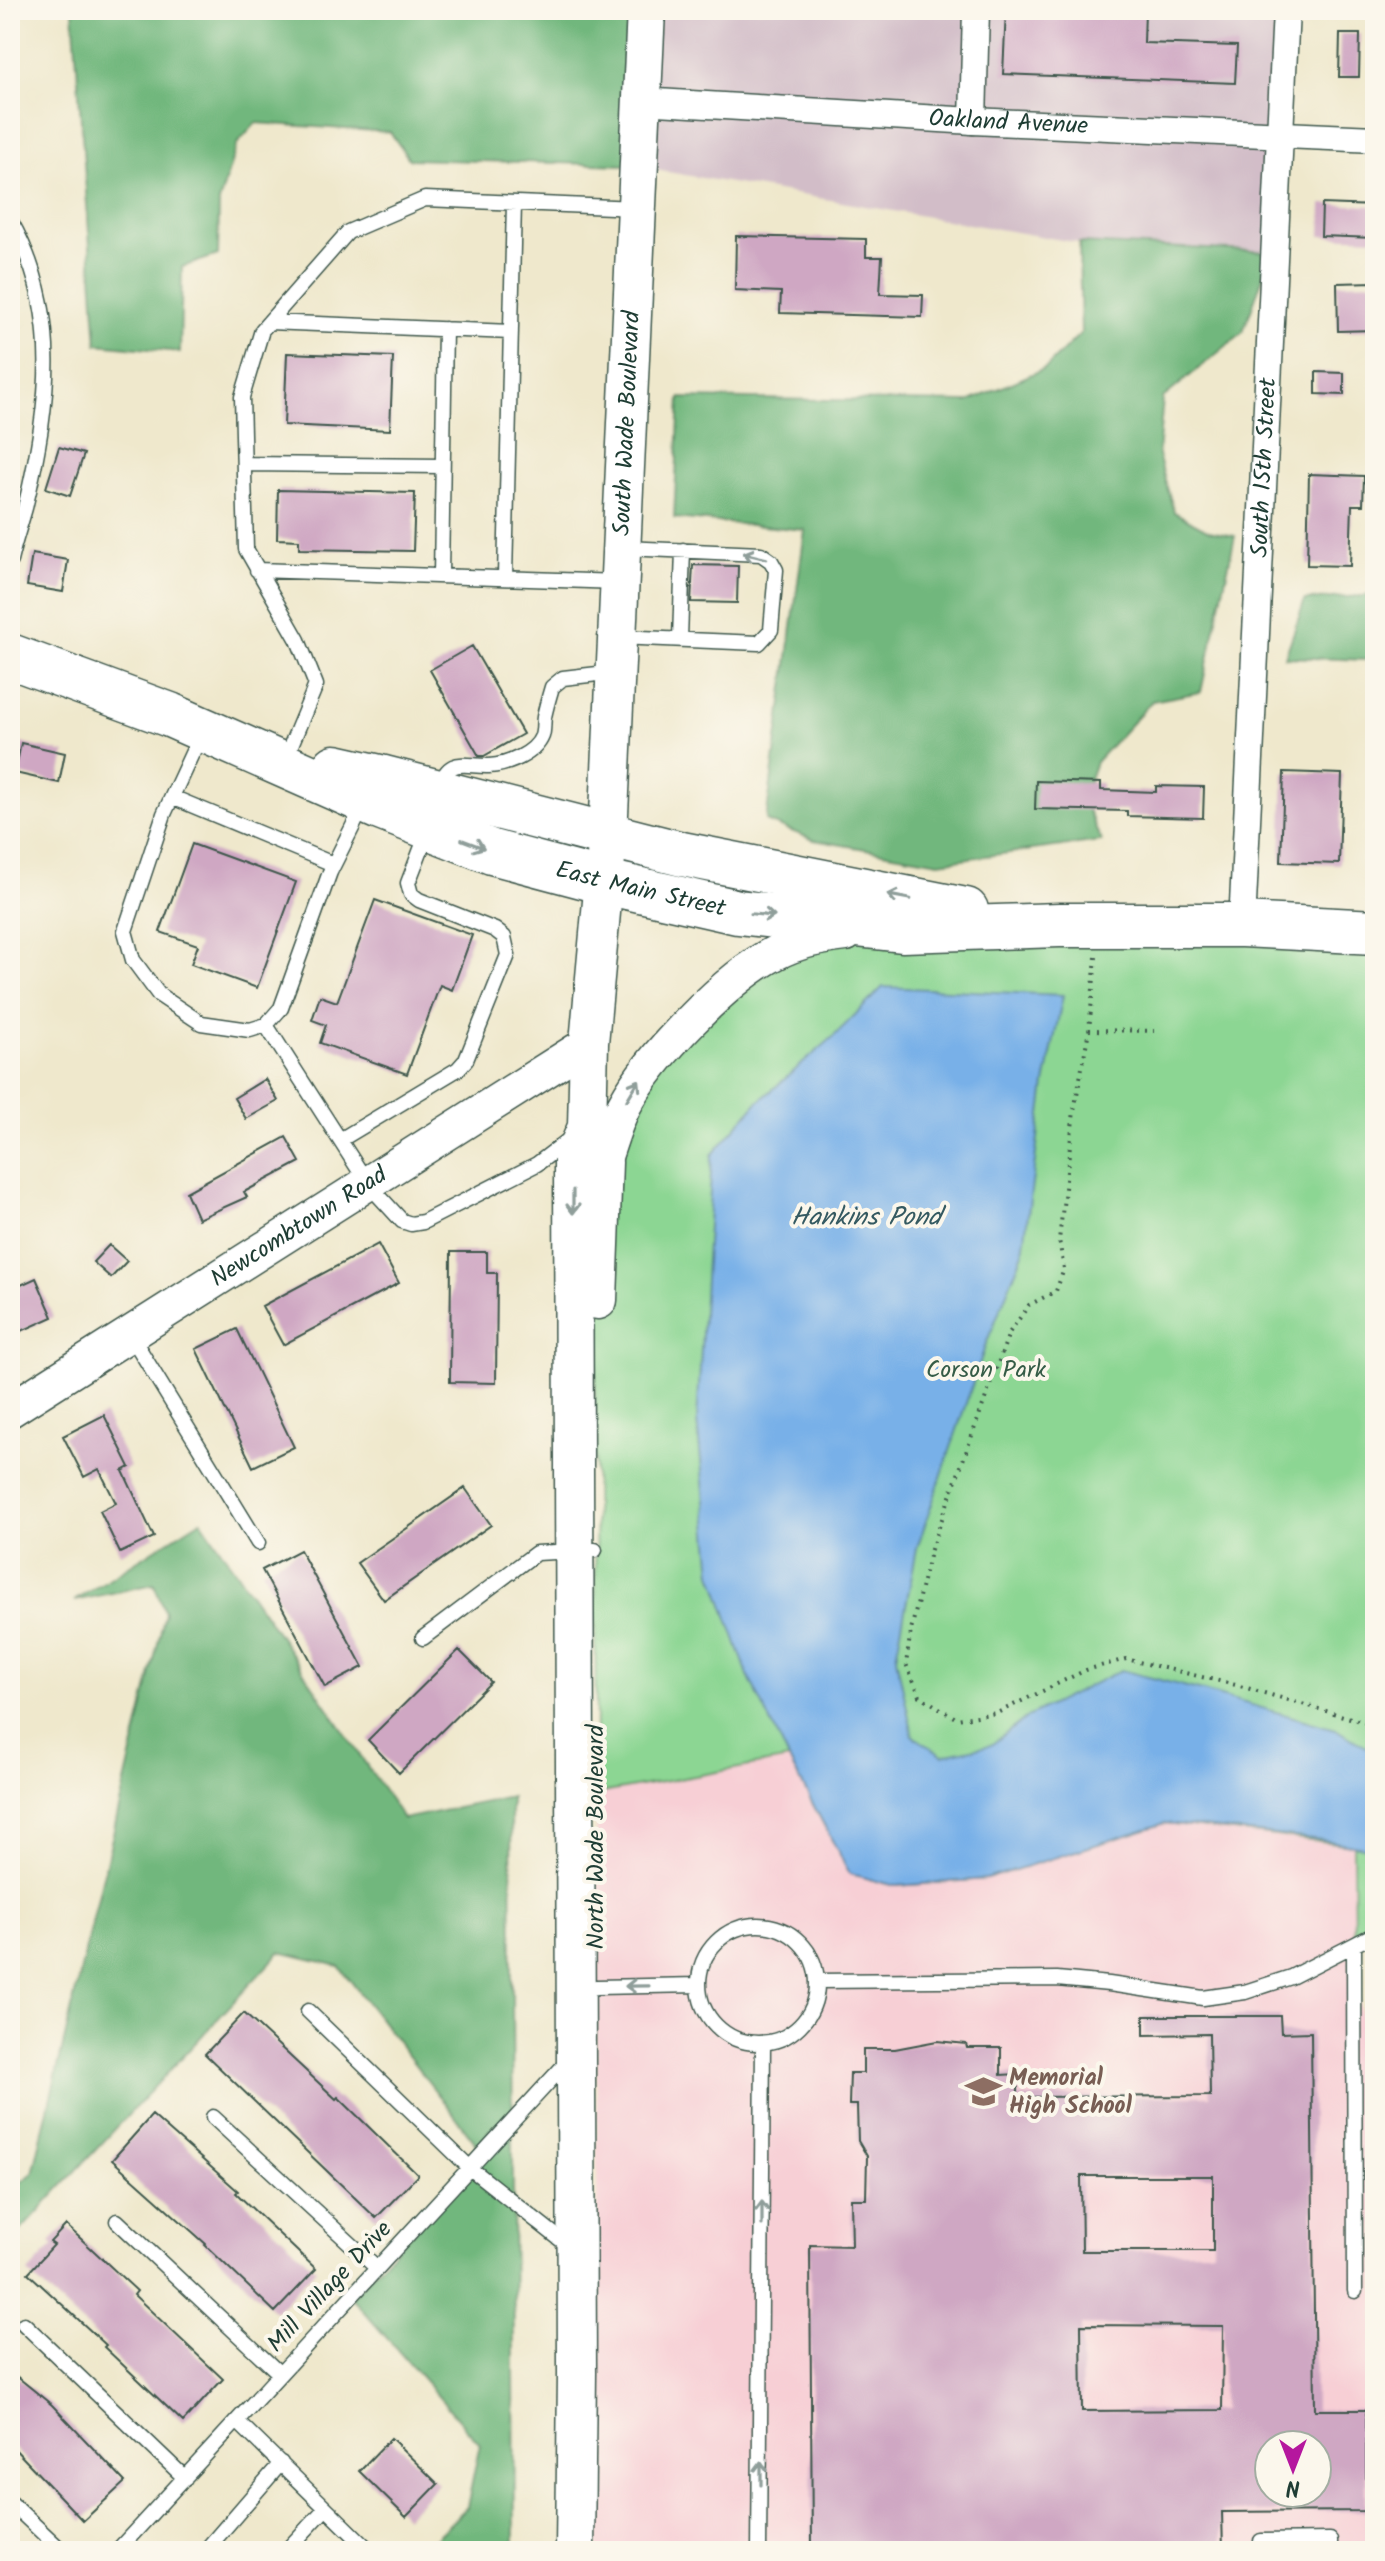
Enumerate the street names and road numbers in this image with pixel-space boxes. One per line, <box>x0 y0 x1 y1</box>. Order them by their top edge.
street label: Oakland Avenue <box>928 99 1089 146</box>
street label: South Wade Boulevard <box>602 309 652 537</box>
street label: South 15th Street <box>1240 376 1288 558</box>
street label: East Main Street <box>551 850 730 928</box>
street label: Newcombtown Road <box>203 1155 396 1298</box>
street label: North Wade Boulevard <box>577 1724 616 1949</box>
street label: Mill Village Drive <box>258 2212 402 2362</box>

